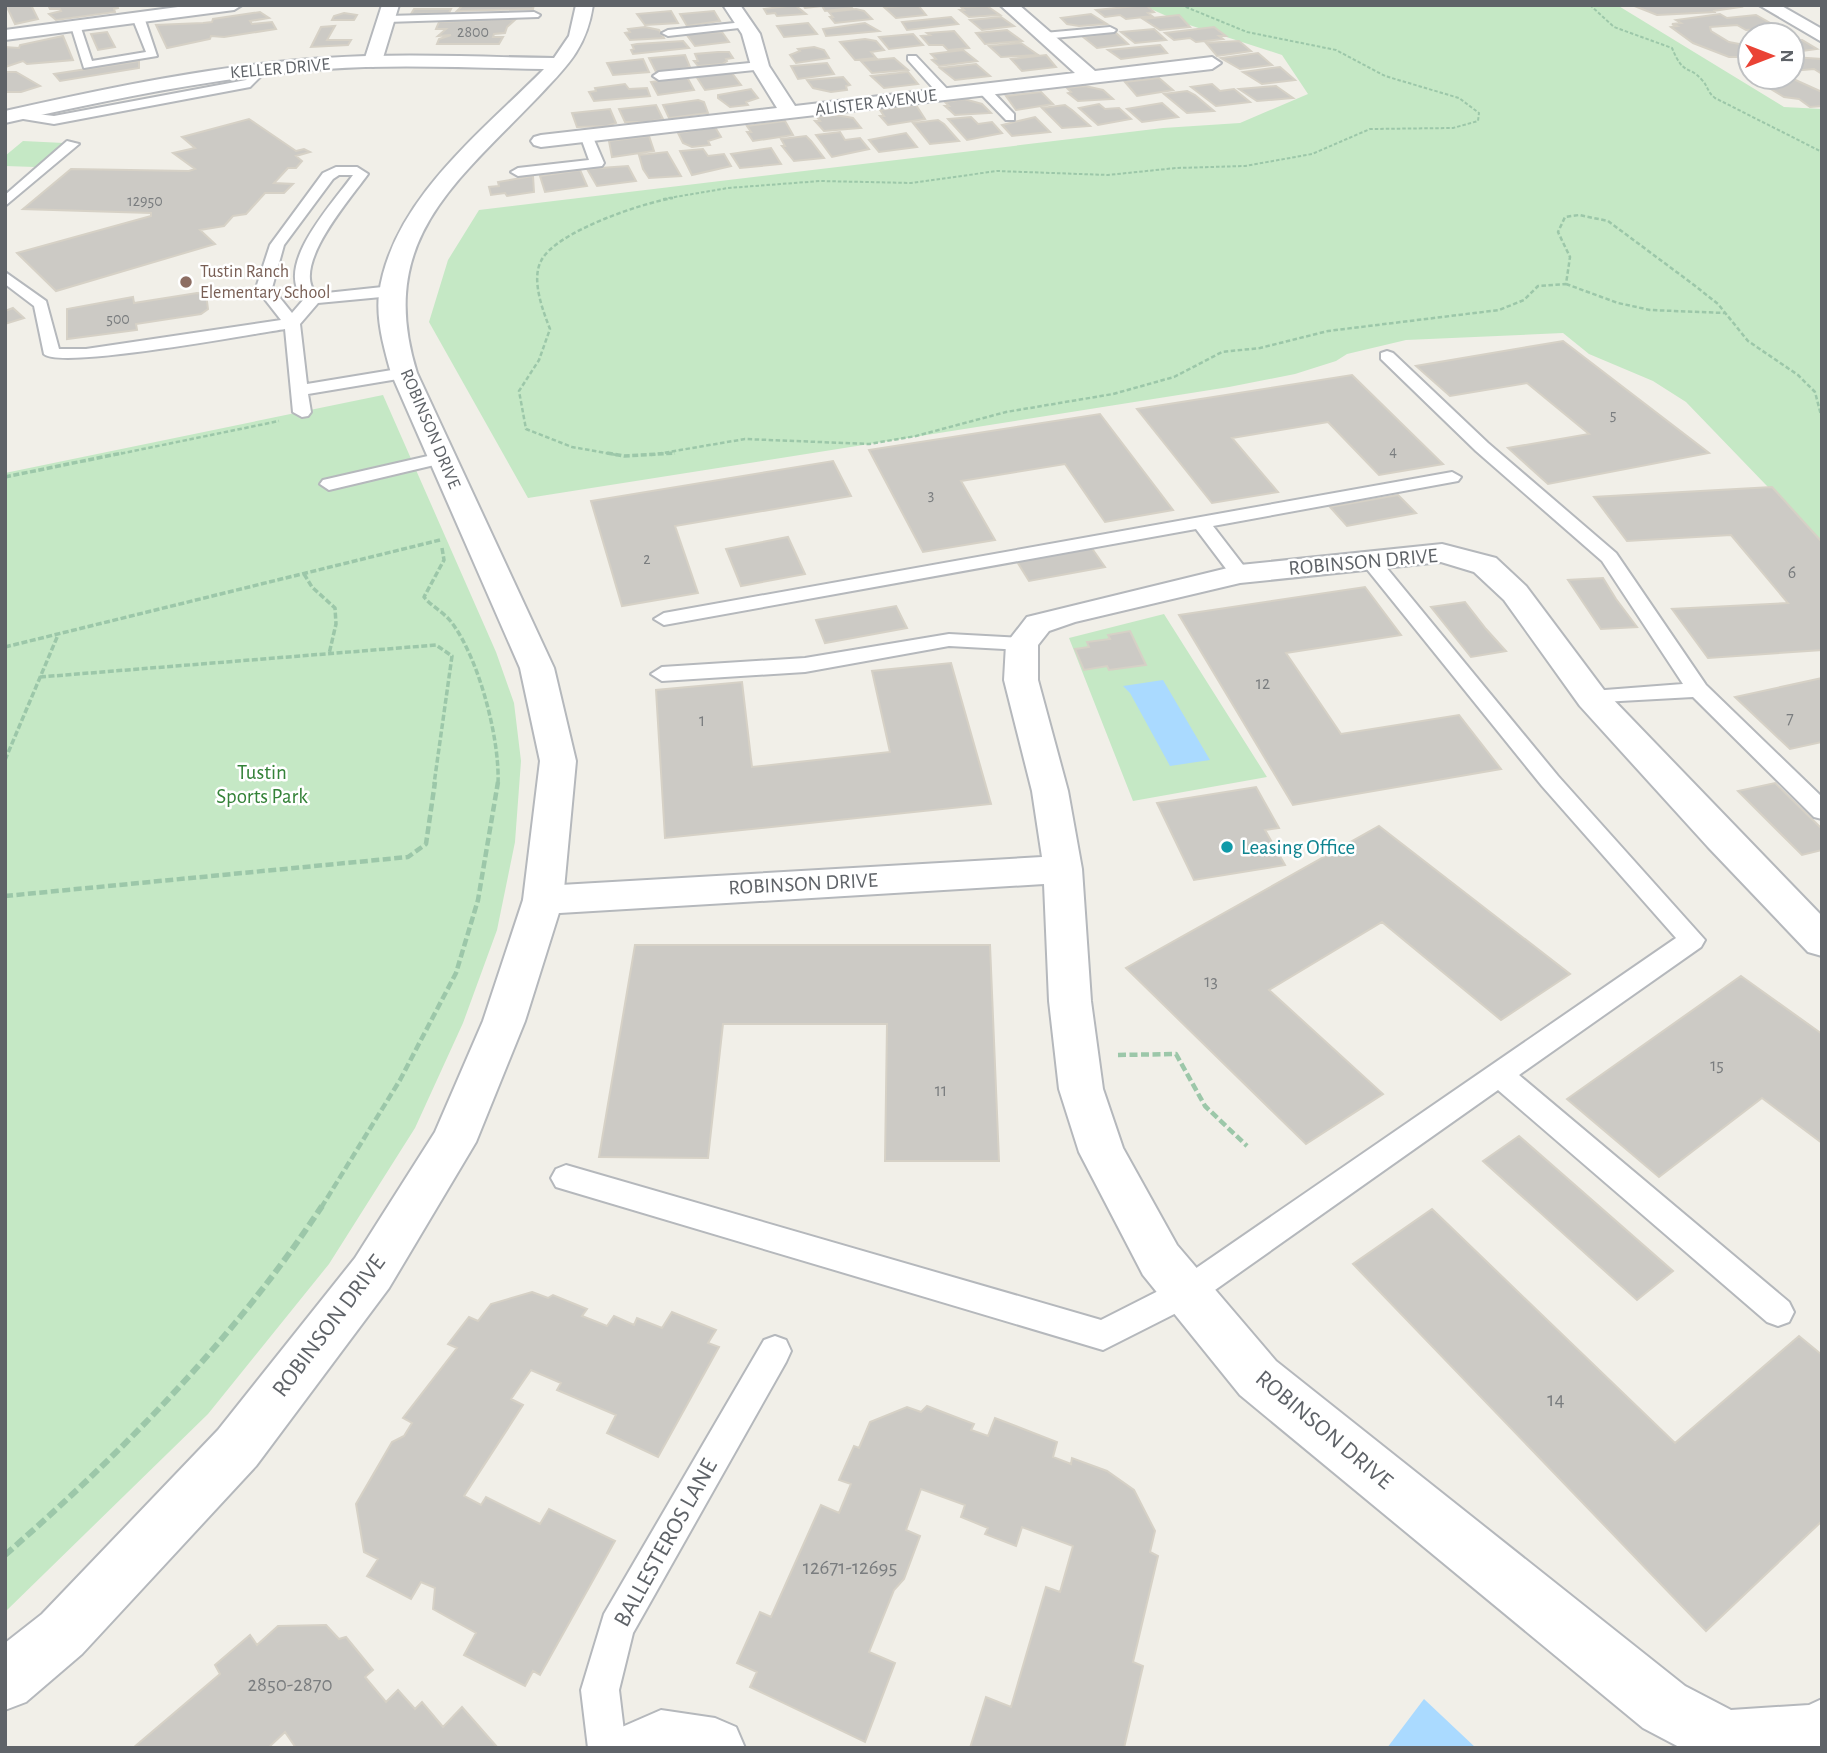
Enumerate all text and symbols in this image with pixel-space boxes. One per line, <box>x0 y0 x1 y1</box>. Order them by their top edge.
north arrow <box>1736 21 1806 91</box>
house number: 2800 <box>457 24 489 40</box>
text: N <box>1777 49 1796 63</box>
street label: KELLER DRIVE <box>229 56 331 82</box>
street label: ALISTER AVENUE <box>814 87 938 119</box>
house number: 12950 <box>127 193 163 209</box>
place label: Tustin Ranch Elementary School <box>200 263 331 302</box>
marker: Tustin Ranch Elementary School <box>178 274 194 290</box>
house number: 500 <box>106 311 130 327</box>
street label: ROBINSON DRIVE <box>397 366 463 492</box>
house number: 5 <box>1610 407 1616 423</box>
house number: 4 <box>1389 443 1397 459</box>
house number: 3 <box>928 487 934 503</box>
street label: ROBINSON DRIVE <box>1288 545 1438 579</box>
house number: 2 <box>643 551 651 567</box>
house number: 6 <box>1788 564 1796 582</box>
house number: 12 <box>1256 675 1270 693</box>
house number: 7 <box>1786 710 1794 728</box>
house number: 1 <box>699 712 705 730</box>
park label: Tustin Sports Park <box>216 762 308 807</box>
place label: Leasing Office <box>1241 837 1355 858</box>
marker: Leasing Office <box>1219 839 1235 855</box>
street label: ROBINSON DRIVE <box>728 870 878 898</box>
house number: 13 <box>1204 973 1218 991</box>
house number: 15 <box>1710 1057 1724 1075</box>
house number: 11 <box>935 1082 947 1100</box>
street label: ROBINSON DRIVE <box>268 1250 390 1401</box>
street label: ROBINSON DRIVE <box>1251 1366 1398 1494</box>
house number: 14 <box>1547 1389 1565 1410</box>
street label: BALLESTEROS LANE <box>610 1455 722 1631</box>
house number: 12671-12695 <box>803 1557 897 1578</box>
house number: 2850-2870 <box>247 1674 333 1695</box>

